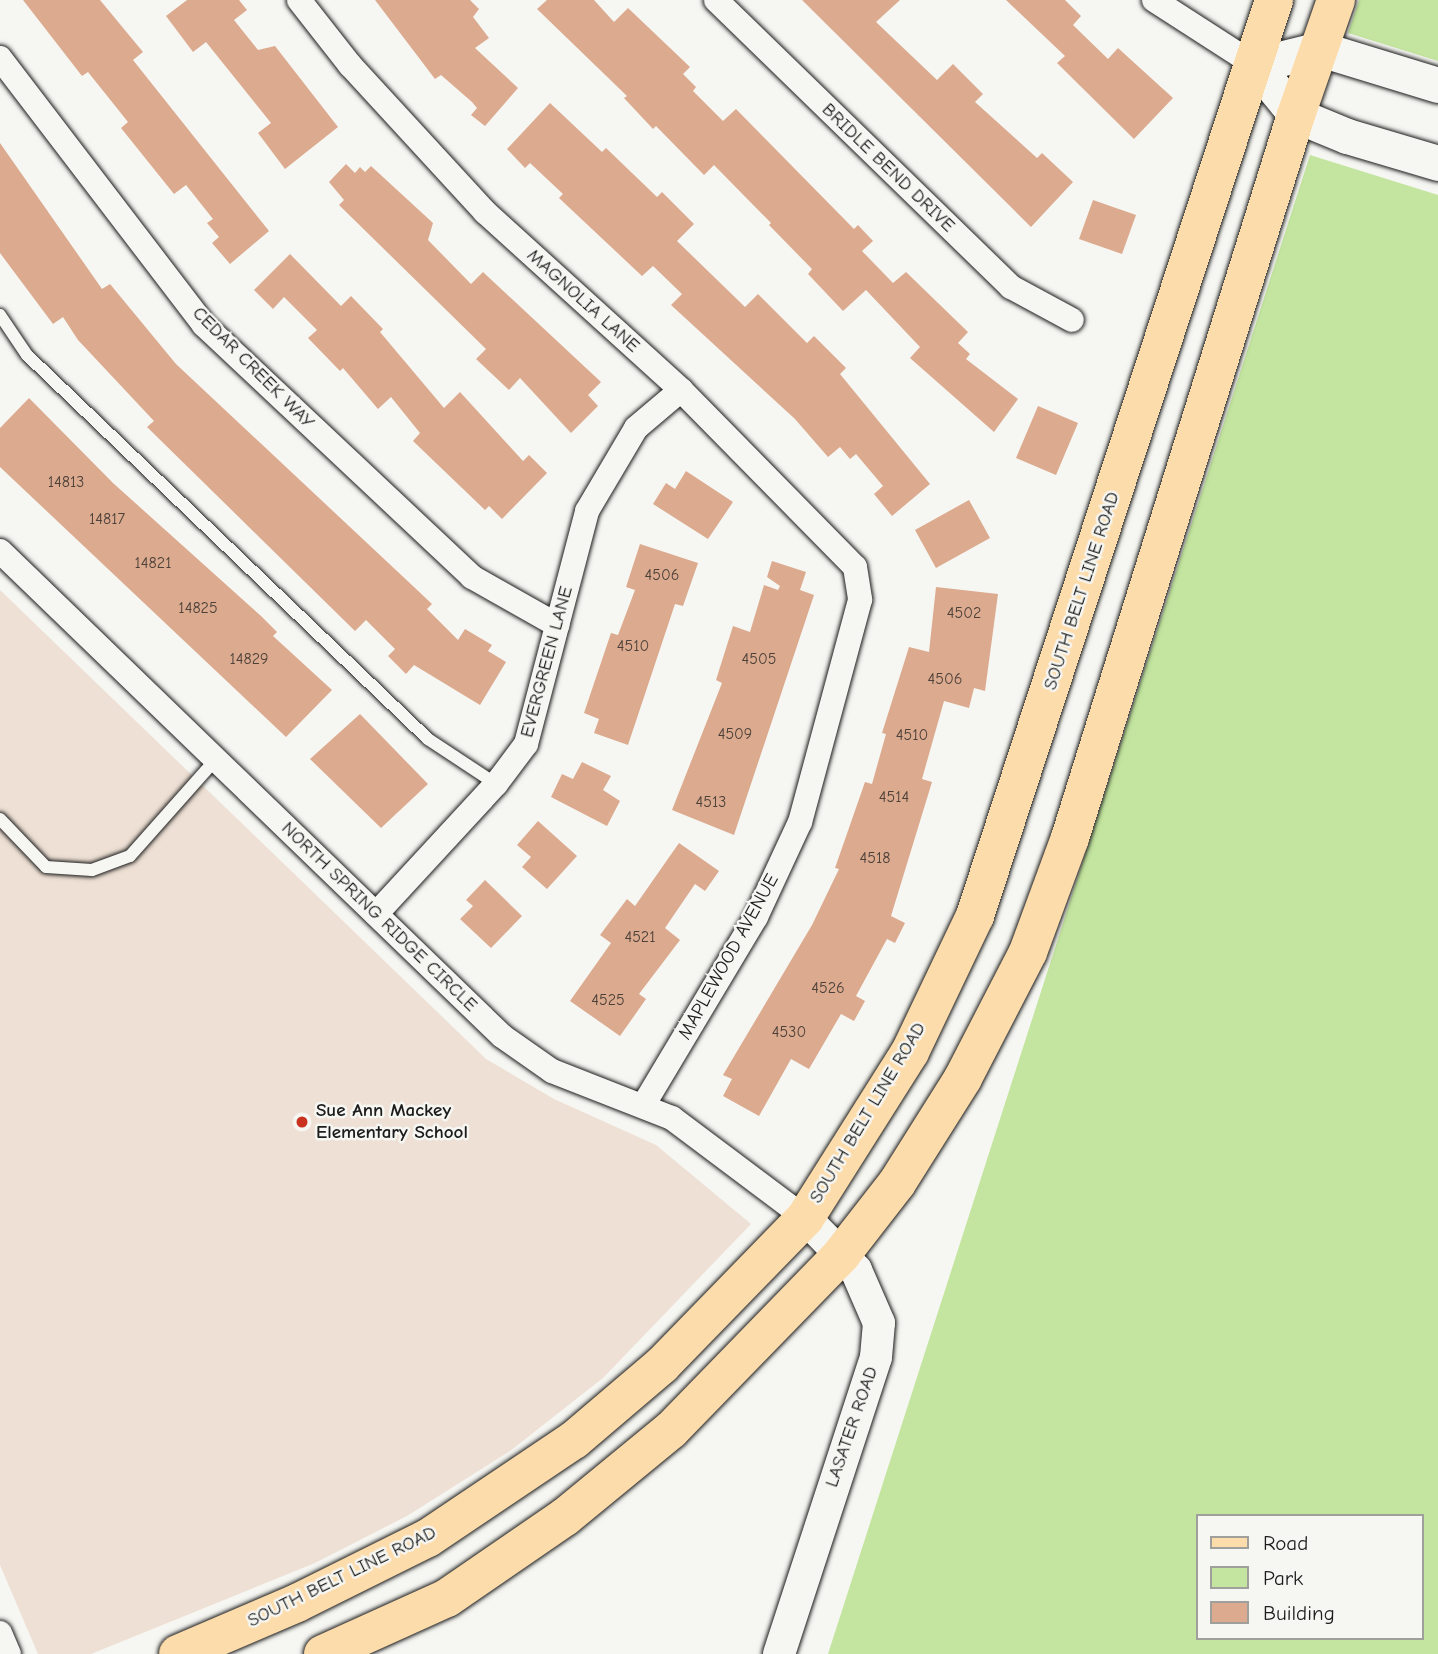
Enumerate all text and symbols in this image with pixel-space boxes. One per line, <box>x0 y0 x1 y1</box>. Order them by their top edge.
street label: BRIDLE BEND DRIVE <box>817 99 959 237</box>
street label: MAGNOLIA LANE <box>522 244 644 358</box>
street label: CEDAR CREEK WAY <box>187 302 319 434</box>
house number: 14813 <box>48 472 84 492</box>
street label: SOUTH BELT LINE ROAD <box>1039 489 1125 693</box>
house number: 14817 <box>89 509 125 529</box>
house number: 14821 <box>135 553 171 573</box>
house number: 4506 <box>645 565 679 585</box>
street label: EVERGREEN LANE <box>516 584 578 740</box>
house number: 14825 <box>178 598 218 618</box>
house number: 4502 <box>947 603 981 623</box>
house number: 4510 <box>617 636 649 656</box>
house number: 14829 <box>229 649 269 669</box>
house number: 4505 <box>742 649 776 669</box>
house number: 4506 <box>928 669 962 689</box>
house number: 4509 <box>718 724 752 744</box>
house number: 4510 <box>896 725 928 745</box>
house number: 4514 <box>879 787 909 807</box>
house number: 4513 <box>696 792 726 812</box>
street label: NORTH SPRING RIDGE CIRCLE <box>276 817 482 1017</box>
house number: 4518 <box>860 848 890 868</box>
street label: MAPLEWOOD AVENUE <box>674 870 784 1044</box>
house number: 4521 <box>624 927 656 947</box>
house number: 4526 <box>811 978 845 998</box>
house number: 4525 <box>591 990 625 1010</box>
street label: SOUTH BELT LINE ROAD <box>805 1018 931 1208</box>
house number: 4530 <box>772 1022 806 1042</box>
place label: Sue Ann Mackey Elementary School <box>316 1100 468 1144</box>
marker: Sue Ann Mackey Elementary School <box>294 1114 310 1130</box>
street label: LASATER ROAD <box>821 1364 883 1490</box>
legend <box>1196 1514 1424 1640</box>
street label: SOUTH BELT LINE ROAD <box>244 1521 440 1633</box>
text: Road <box>1263 1531 1308 1555</box>
text: Park <box>1263 1566 1303 1590</box>
text: Building <box>1263 1601 1335 1625</box>

